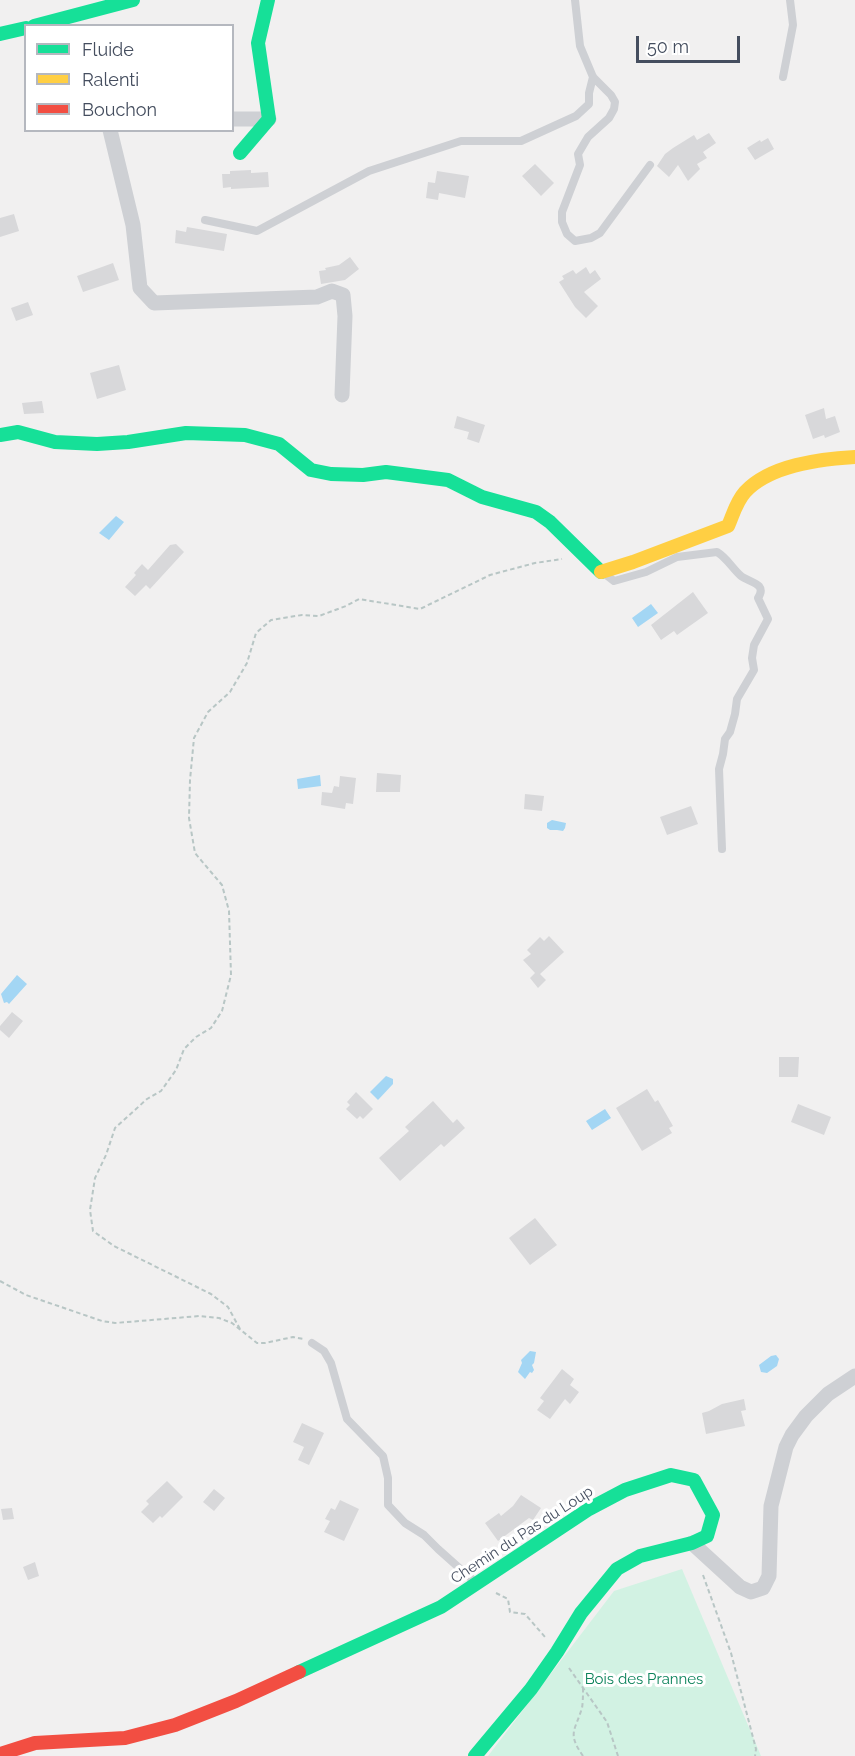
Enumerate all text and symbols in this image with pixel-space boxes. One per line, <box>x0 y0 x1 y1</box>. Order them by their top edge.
legend <box>24 24 234 132</box>
scale bar <box>639 24 742 62</box>
text: 50 m <box>647 36 689 57</box>
text: Fluide <box>82 39 134 60</box>
text: Ralenti <box>82 69 139 90</box>
text: Bouchon <box>82 99 157 120</box>
street label: Chemin du Pas du Loup <box>448 1482 596 1588</box>
park label: Bois des Prannes <box>585 1670 703 1688</box>

